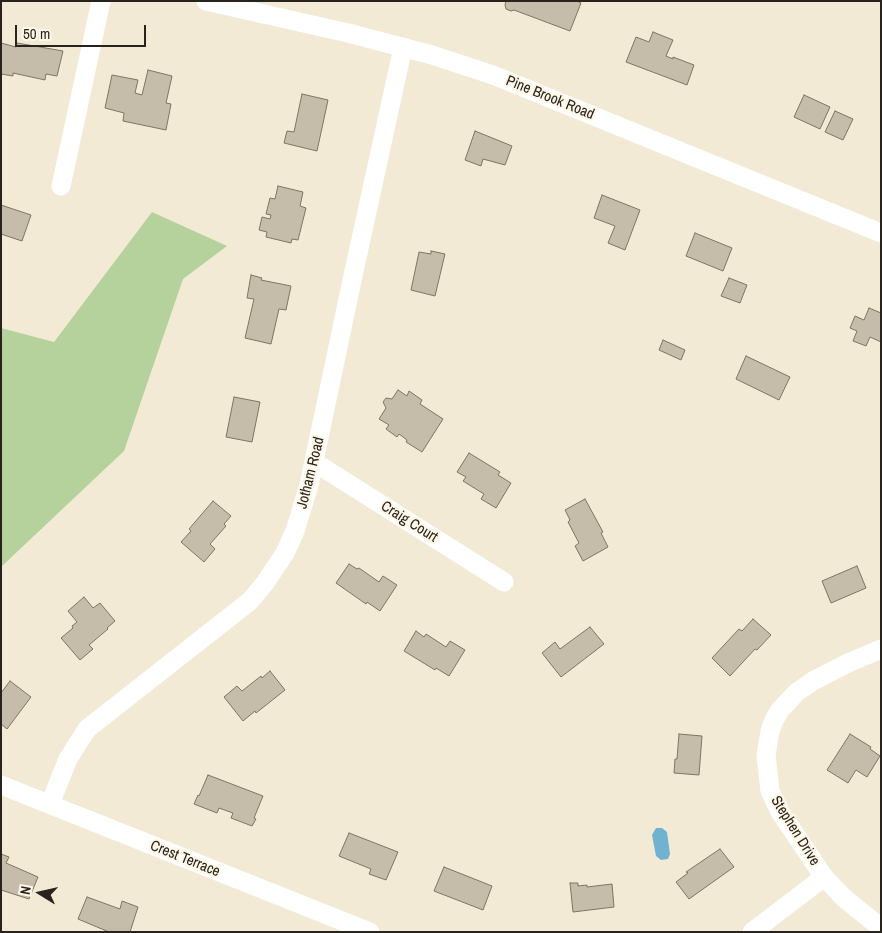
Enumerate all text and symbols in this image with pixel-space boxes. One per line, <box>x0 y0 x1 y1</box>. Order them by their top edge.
scale bar <box>18 15 149 47</box>
text: 50 m <box>23 23 50 44</box>
street label: Pine Brook Road <box>503 72 597 124</box>
street label: Jotham Road <box>293 435 329 511</box>
street label: Craig Court <box>377 498 441 546</box>
street label: Stephen Drive <box>767 793 823 869</box>
street label: Crest Terrace <box>147 837 223 881</box>
north arrow <box>15 868 65 918</box>
text: N <box>16 885 35 896</box>

